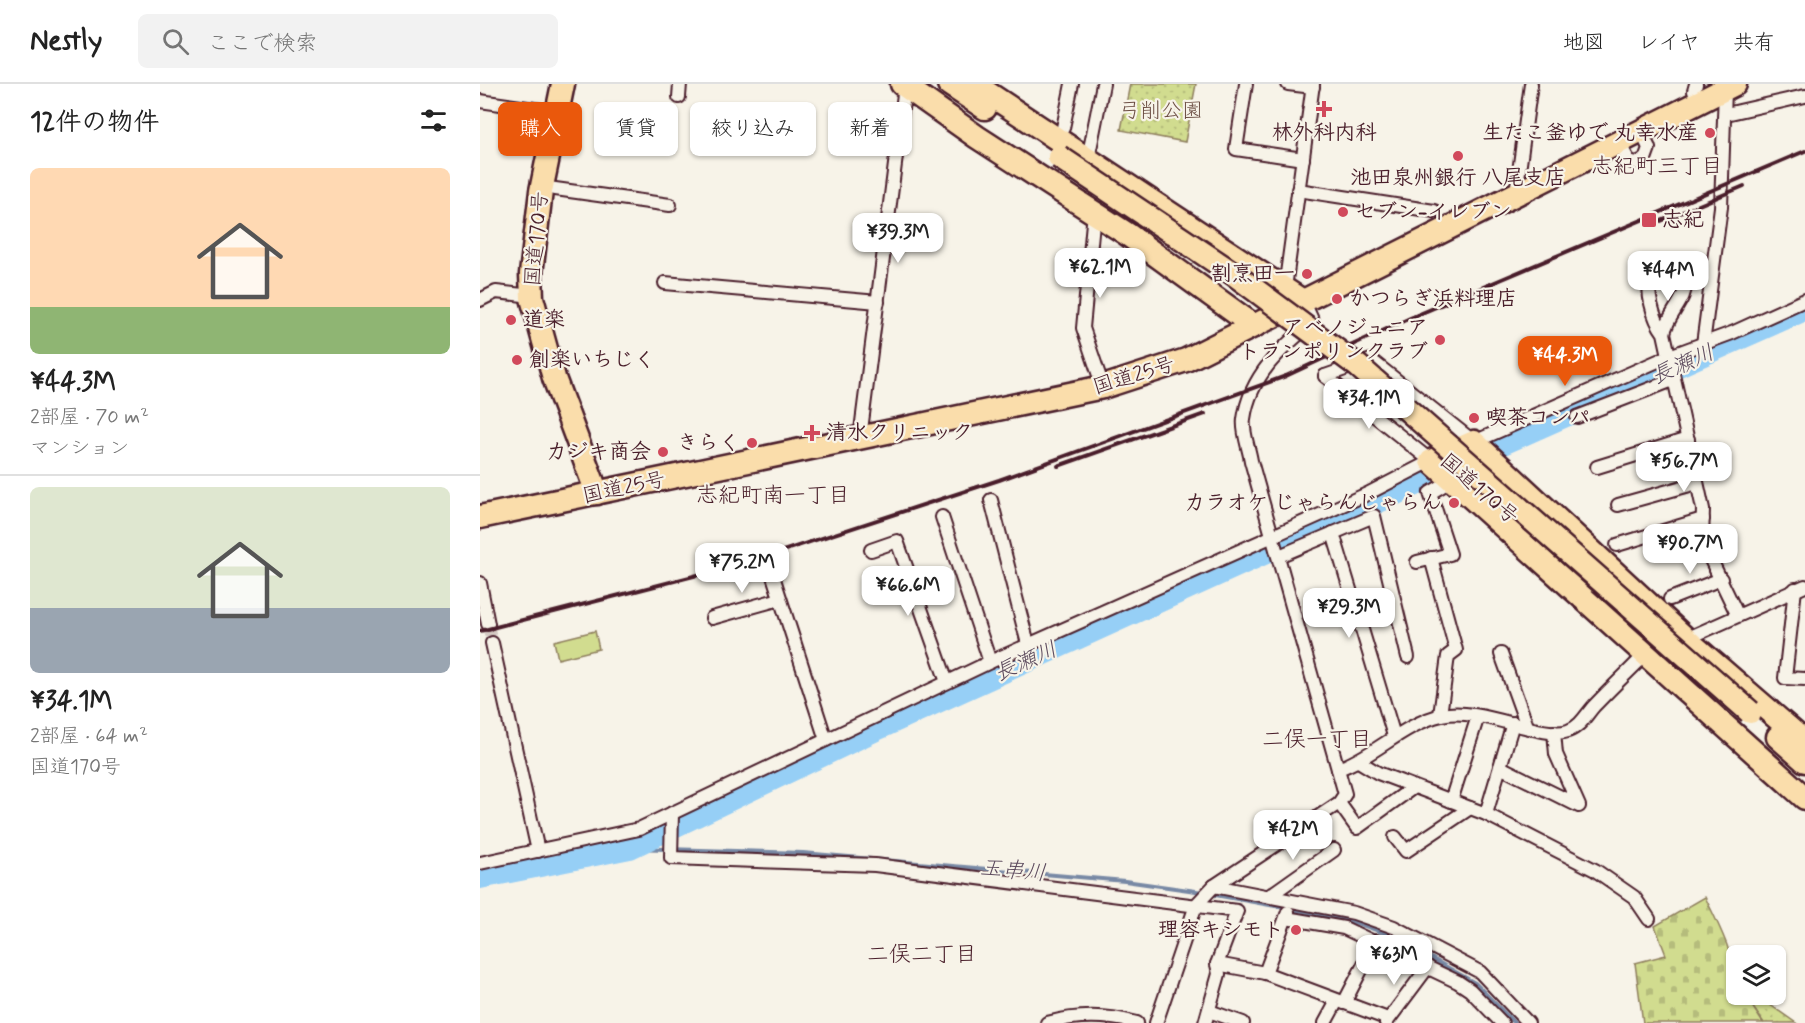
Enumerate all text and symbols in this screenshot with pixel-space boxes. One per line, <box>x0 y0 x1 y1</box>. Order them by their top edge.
search box <box>138 14 558 68</box>
text: Nestly <box>30 23 102 60</box>
icon: search <box>159 25 192 58</box>
text: 地図 <box>1563 29 1605 57</box>
text: レイヤ <box>1638 29 1700 57</box>
text: 共有 <box>1733 29 1775 57</box>
text: ここで検索 <box>207 30 317 58</box>
park label: 弓削公園 <box>1119 97 1203 125</box>
marker: 林外科内科 <box>1315 100 1333 118</box>
chip: 購入 <box>498 102 582 156</box>
chip: 賃貸 <box>594 102 678 156</box>
chip: 絞り込み <box>690 102 816 156</box>
chip: 新着 <box>828 102 912 156</box>
icon: filters <box>417 104 450 137</box>
text: 12件の物件 <box>30 106 159 140</box>
place label: 林外科内科 <box>1272 119 1377 147</box>
place label: 生たこ釜ゆで 丸幸水産 <box>1482 119 1698 147</box>
marker: 生たこ釜ゆで 丸幸水産 <box>1703 126 1717 140</box>
marker: 池田泉州銀行 八尾支店 <box>1451 149 1465 163</box>
district label: 志紀町三丁目 <box>1591 153 1723 181</box>
place label: 池田泉州銀行 八尾支店 <box>1350 164 1566 192</box>
street label: 国道170号 <box>519 190 555 288</box>
place label: セブン-イレブン <box>1355 198 1511 226</box>
marker: セブン-イレブン <box>1336 205 1350 219</box>
place label: 志紀 <box>1662 206 1704 234</box>
icon: home <box>186 207 294 315</box>
marker: 志紀 <box>1640 211 1658 229</box>
pin: ¥39.3M <box>849 213 947 264</box>
text: ¥39.3M <box>866 219 930 246</box>
pin: ¥62.1M <box>1051 248 1149 299</box>
pin: ¥44M <box>1632 251 1704 302</box>
text: ¥62.1M <box>1069 254 1131 281</box>
text: ¥44M <box>1642 257 1694 284</box>
place label: 割烹田一 <box>1211 260 1295 288</box>
marker: 割烹田一 <box>1300 267 1314 281</box>
place label: かつらぎ浜料理店 <box>1349 285 1517 313</box>
marker: かつらぎ浜料理店 <box>1330 292 1344 306</box>
place label: 道楽 <box>523 306 565 334</box>
marker: 道楽 <box>504 313 518 327</box>
place label: アベノジュニア トランポリンクラブ <box>1239 314 1428 366</box>
marker: アベノジュニア トランポリンクラブ <box>1433 333 1447 347</box>
pin: ¥44.3M <box>1516 336 1614 387</box>
water label: 長瀬川 <box>1647 339 1719 391</box>
text: ¥44.3M <box>1532 342 1598 369</box>
place label: 創楽いちじく <box>529 346 655 374</box>
street label: 国道25号 <box>1090 350 1178 402</box>
marker: 創楽いちじく <box>510 353 524 367</box>
text: ¥44.3M <box>30 366 116 400</box>
pin: ¥34.1M <box>1320 379 1418 430</box>
text: ¥34.1M <box>1337 385 1401 412</box>
text: 2部屋 · 70 m² <box>30 404 149 431</box>
place label: 喫茶コンパ <box>1486 404 1590 432</box>
marker: 喫茶コンパ <box>1467 411 1481 425</box>
place label: 清水クリニック <box>826 419 973 447</box>
marker: 清水クリニック <box>803 424 821 442</box>
place label: きらく <box>677 429 740 457</box>
text: マンション <box>30 435 129 462</box>
marker: きらく <box>745 436 759 450</box>
place label: カジキ商会 <box>546 438 651 466</box>
pin: ¥56.7M <box>1635 442 1733 493</box>
marker: カジキ商会 <box>656 445 670 459</box>
street label: 国道170号 <box>1434 447 1524 531</box>
text: ¥56.7M <box>1650 448 1718 475</box>
street label: 国道25号 <box>580 466 668 510</box>
district label: 志紀町南一丁目 <box>696 482 850 510</box>
place label: カラオケ じゃらんじゃらん <box>1184 489 1442 517</box>
marker: カラオケ じゃらんじゃらん <box>1447 496 1461 510</box>
pin: ¥90.7M <box>1641 524 1739 575</box>
icon: home <box>186 526 294 634</box>
text: ¥90.7M <box>1657 530 1723 557</box>
pin: ¥75.2M <box>693 543 791 594</box>
text: ¥75.2M <box>709 549 775 576</box>
pin: ¥66.6M <box>859 566 957 617</box>
text: ¥66.6M <box>876 572 940 599</box>
pin: ¥29.3M <box>1300 588 1398 639</box>
text: ¥29.3M <box>1317 594 1381 621</box>
water label: 長瀬川 <box>990 636 1062 688</box>
text: ¥34.1M <box>30 685 112 719</box>
text: 2部屋 · 64 m² <box>30 723 148 750</box>
district label: 二俣一丁目 <box>1262 726 1372 754</box>
text: 国道170号 <box>30 754 121 781</box>
pin: ¥42M <box>1257 810 1329 861</box>
text: ¥42M <box>1267 816 1319 843</box>
water label: 玉串川 <box>979 854 1047 888</box>
place label: 理容キシモト <box>1158 916 1284 944</box>
marker: 理容キシモト <box>1289 923 1303 937</box>
pin: ¥63M <box>1358 935 1430 986</box>
district label: 二俣二丁目 <box>867 941 977 969</box>
text: ¥63M <box>1370 941 1418 968</box>
map controls <box>1726 945 1786 1005</box>
button: layers <box>1726 945 1786 1005</box>

